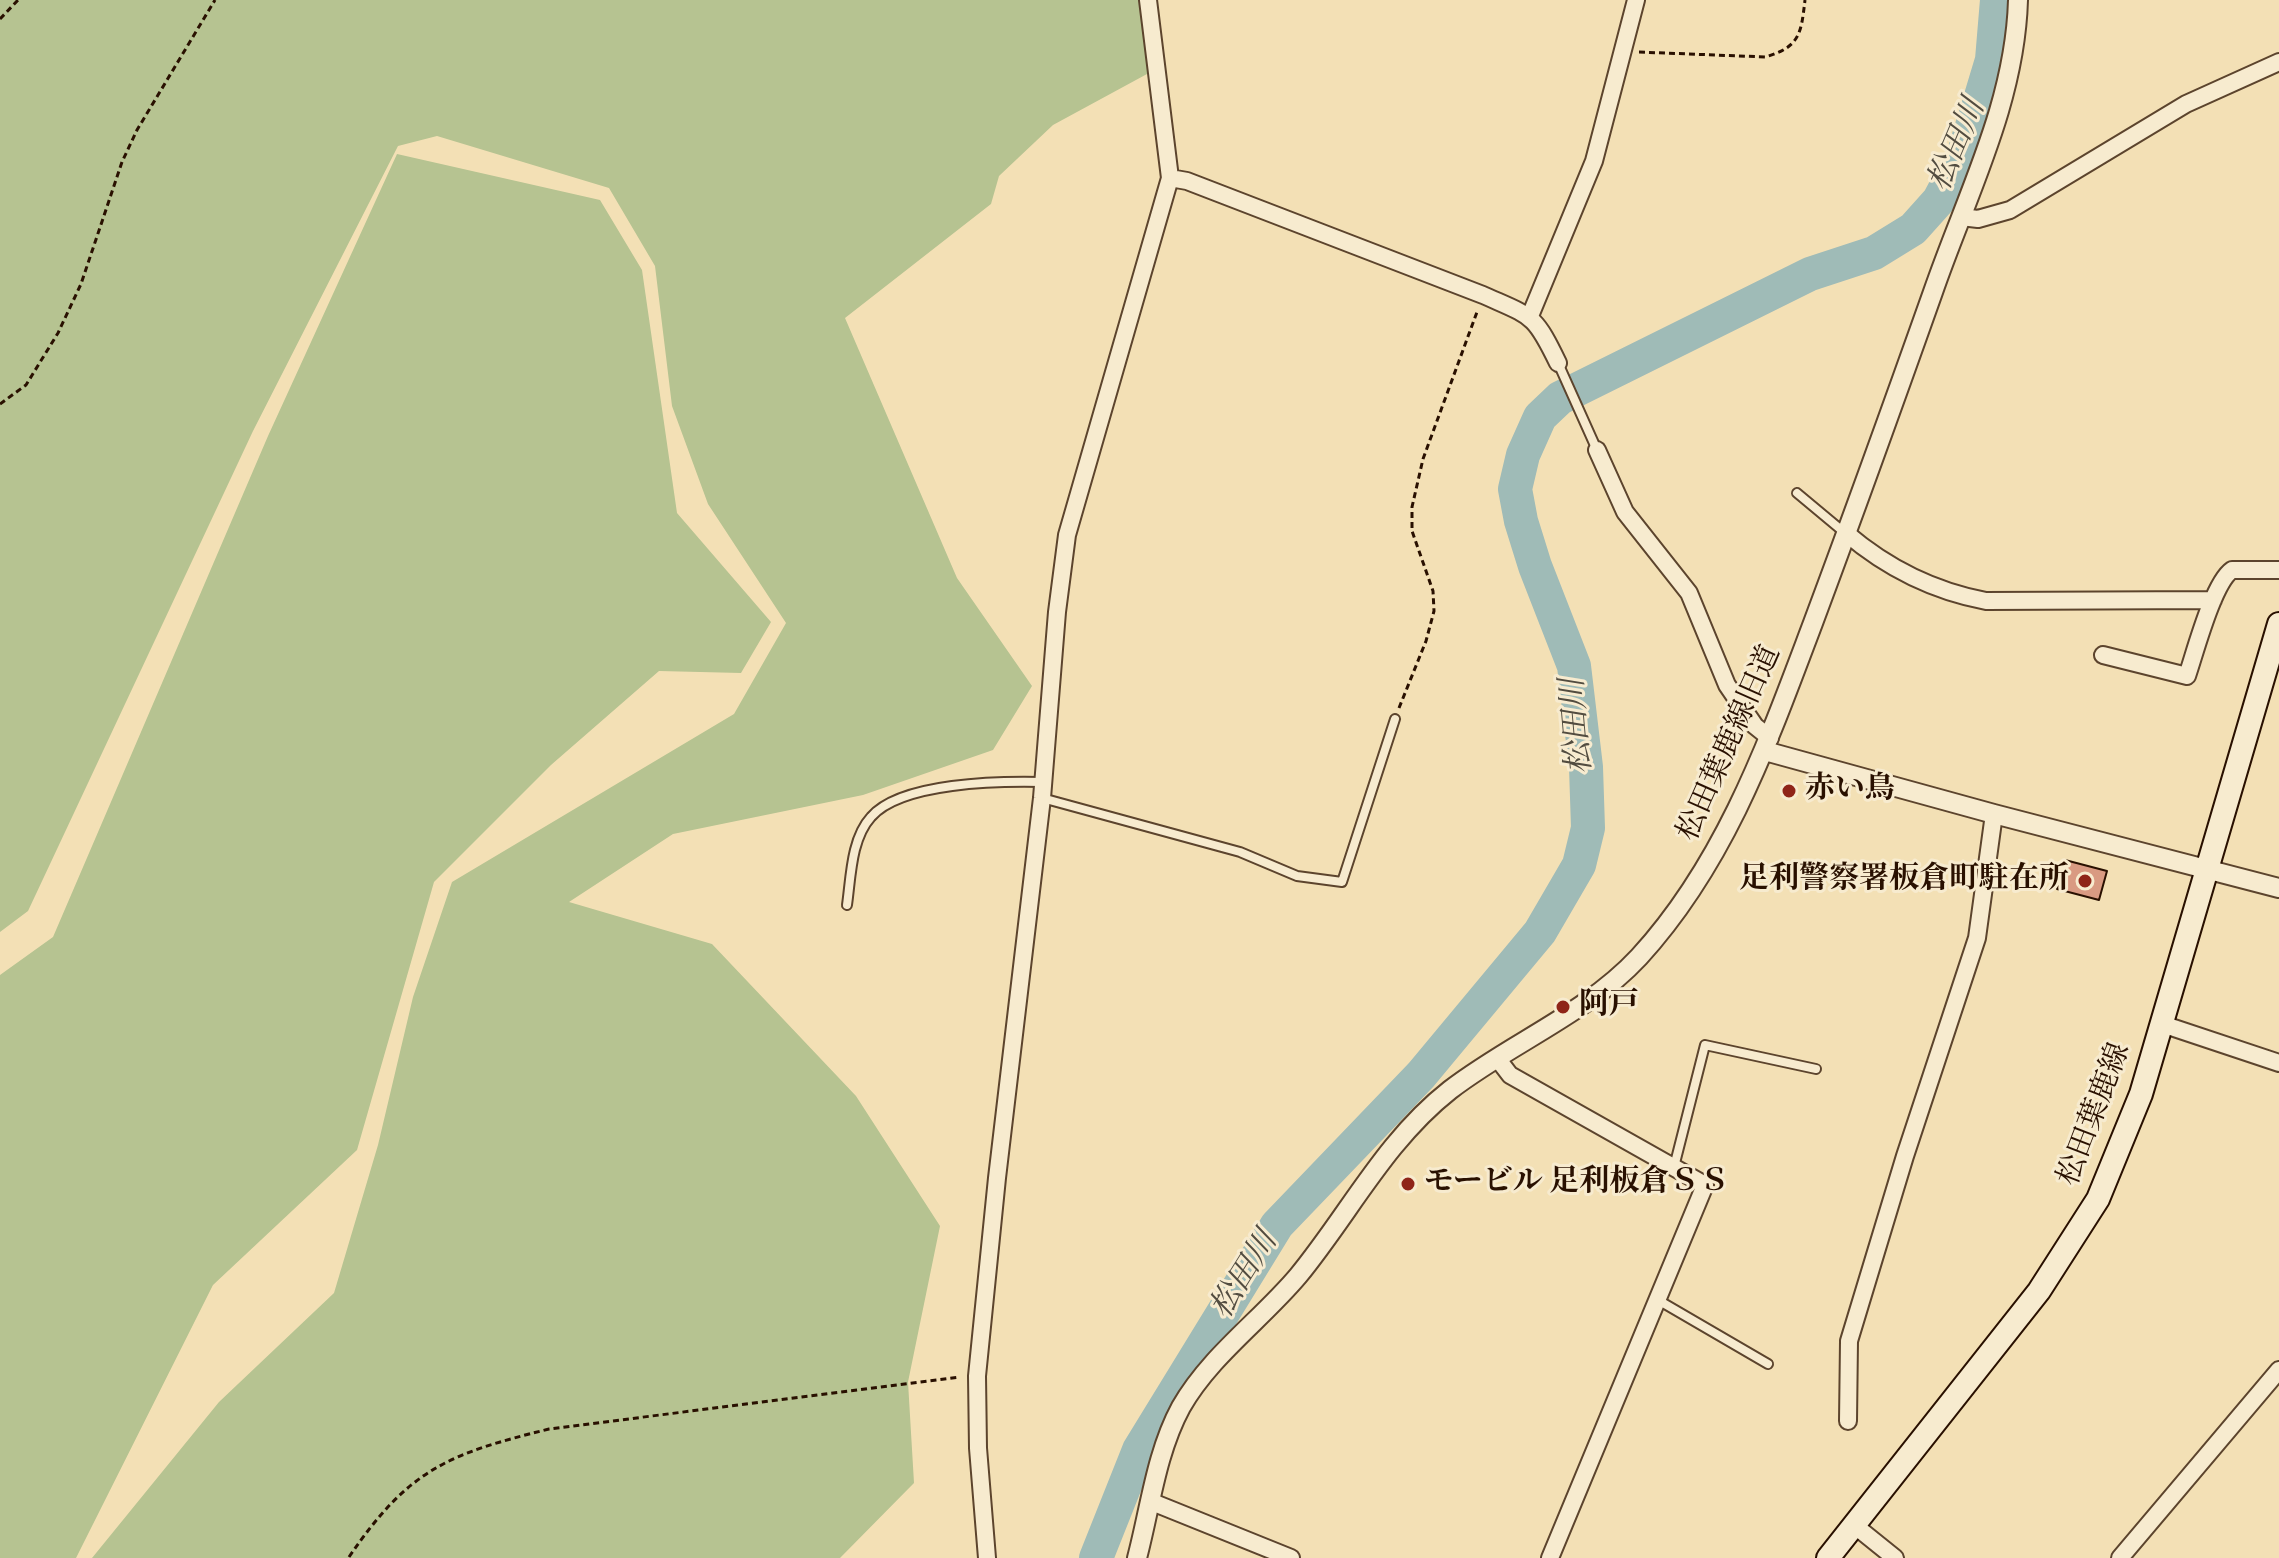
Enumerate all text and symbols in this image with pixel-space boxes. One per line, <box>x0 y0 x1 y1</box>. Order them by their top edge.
water label: 松田川 <box>1923 94 1995 198</box>
street label: 松田葉鹿線旧道 <box>1672 641 1790 847</box>
water label: 松田川 <box>1556 677 1602 775</box>
place label: 赤い鳥 <box>1805 773 1895 809</box>
marker: 赤い鳥 <box>1780 782 1798 800</box>
place label: 足利警察署板倉町駐在所 <box>1739 863 2069 899</box>
marker: 足利警察署板倉町駐在所 <box>2076 872 2094 890</box>
place label: 阿戸 <box>1579 989 1639 1025</box>
marker: 阿戸 <box>1554 998 1572 1016</box>
street label: 松田葉鹿線 <box>2052 1039 2140 1191</box>
place label: モービル 足利板倉ＳＳ <box>1424 1166 1729 1202</box>
marker: モービル 足利板倉ＳＳ <box>1399 1175 1417 1193</box>
water label: 松田川 <box>1204 1225 1288 1327</box>

